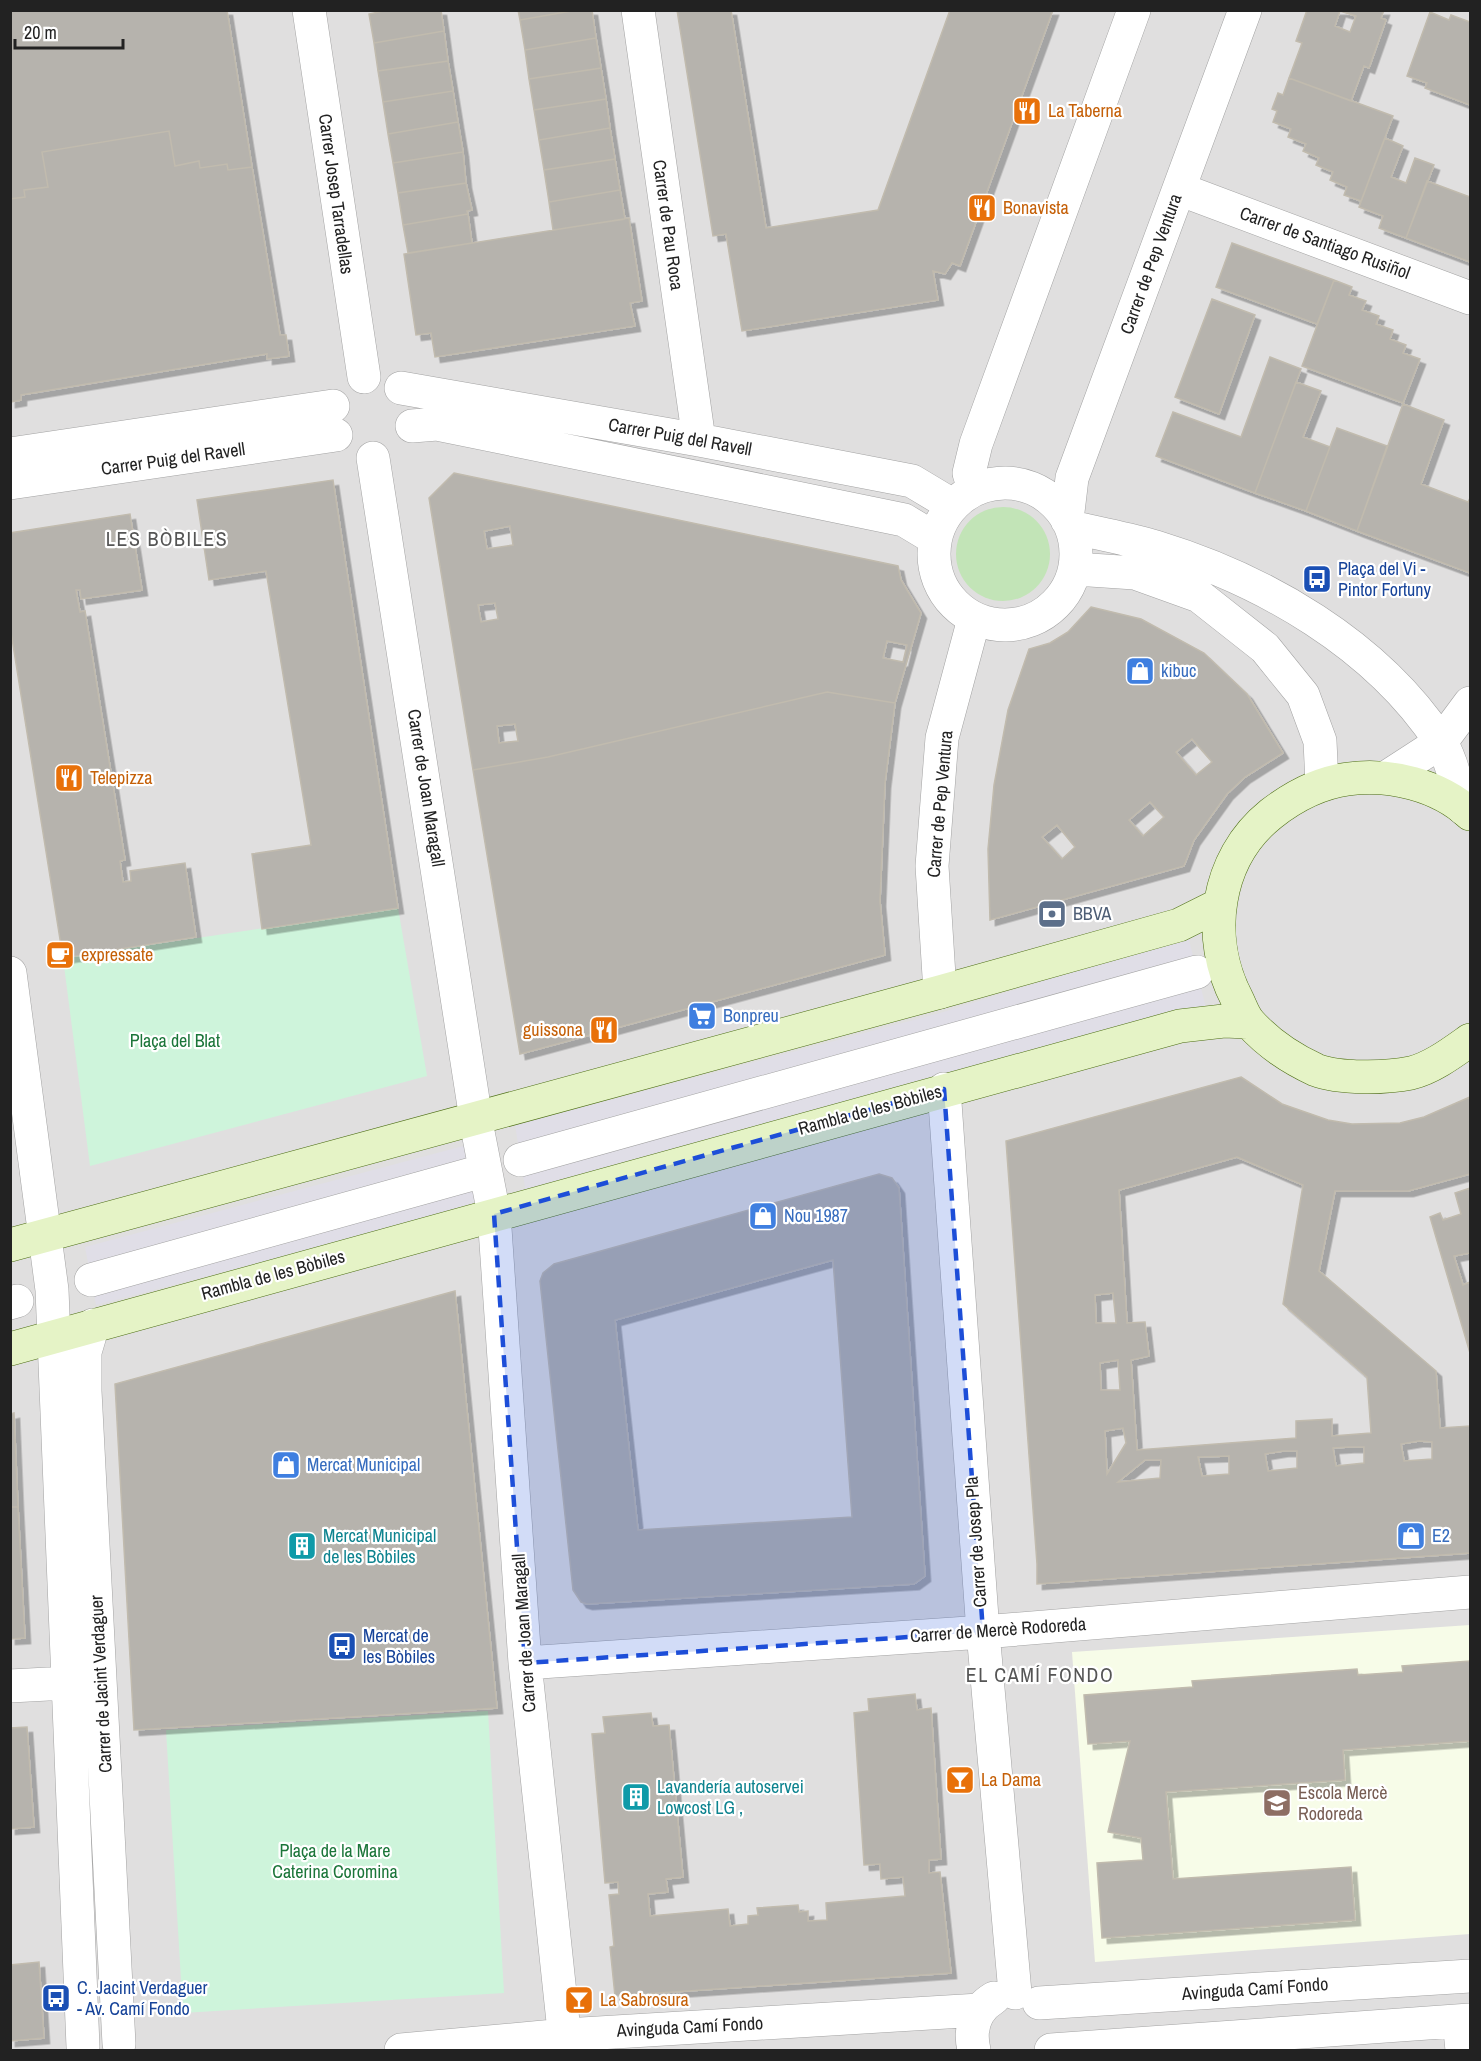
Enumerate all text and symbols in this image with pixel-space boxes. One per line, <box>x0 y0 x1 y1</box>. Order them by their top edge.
scale bar <box>15 12 123 50</box>
text: 20 m <box>24 20 57 45</box>
restaurant icon: La Taberna <box>1011 95 1043 127</box>
place label: La Taberna <box>1048 98 1122 123</box>
street label: Carrer Josep Tarradellas <box>313 112 360 276</box>
street label: Carrer de Pau Roca <box>647 158 690 292</box>
street label: Carrer de Pep Ventura <box>1114 190 1188 338</box>
restaurant icon: Bonavista <box>966 192 998 224</box>
place label: Bonavista <box>1003 195 1069 220</box>
street label: Carrer de Santiago Rusiñol <box>1236 200 1414 285</box>
street label: Carrer Puig del Ravell <box>606 412 754 461</box>
street label: Carrer Puig del Ravell <box>99 436 247 481</box>
district label: LES BÒBILES <box>106 525 228 552</box>
place label: Plaça del Vi - Pintor Fortuny <box>1338 556 1431 602</box>
bus stop icon: Plaça del Vi - Pintor Fortuny <box>1301 563 1333 595</box>
shop icon: kibuc <box>1124 655 1156 687</box>
place label: kibuc <box>1161 658 1196 683</box>
street label: Carrer de Joan Maragall <box>402 707 451 868</box>
street label: Carrer de Pep Ventura <box>921 729 958 879</box>
restaurant icon: Telepizza <box>53 762 85 794</box>
place label: Telepizza <box>90 765 152 790</box>
bank icon: BBVA <box>1036 898 1068 930</box>
place label: BBVA <box>1073 901 1111 926</box>
cafe icon: expressate <box>44 939 76 971</box>
place label: expressate <box>81 942 153 967</box>
supermarket icon: Bonpreu <box>686 1000 718 1032</box>
place label: Bonpreu <box>723 1003 779 1028</box>
restaurant icon: guissona <box>588 1014 620 1046</box>
place label: guissona <box>523 1017 583 1042</box>
park label: Plaça del Blat <box>130 1028 220 1053</box>
street label: Rambla de les Bòbiles <box>795 1078 944 1141</box>
shop icon: Nou 1987 <box>747 1200 779 1232</box>
place label: Nou 1987 <box>784 1203 848 1228</box>
street label: Rambla de les Bòbiles <box>198 1243 347 1306</box>
shop icon: Mercat Municipal <box>270 1449 302 1481</box>
place label: Mercat Municipal <box>307 1452 420 1477</box>
street label: Carrer de Josep Pla <box>958 1476 993 1608</box>
shop icon: E2 <box>1395 1520 1427 1552</box>
place label: Mercat Municipal de les Bòbiles <box>323 1523 436 1569</box>
place label: E2 <box>1432 1523 1450 1548</box>
building icon: Mercat Municipal de les Bòbiles <box>286 1530 318 1562</box>
street label: Carrer de Joan Maragall <box>505 1553 542 1713</box>
street label: Carrer de Jacint Verdaguer <box>83 1594 118 1774</box>
street label: Carrer de Mercè Rodoreda <box>909 1611 1087 1648</box>
place label: Mercat de les Bòbiles <box>363 1623 435 1669</box>
bus stop icon: Mercat de les Bòbiles <box>326 1630 358 1662</box>
district label: EL CAMÍ FONDO <box>966 1661 1114 1688</box>
bar icon: La Dama <box>944 1764 976 1796</box>
place label: La Dama <box>981 1767 1041 1792</box>
place label: Lavandería autoservei Lowcost LG , <box>657 1774 804 1820</box>
place label: Escola Mercè Rodoreda <box>1298 1780 1387 1826</box>
building icon: Lavandería autoservei Lowcost LG , <box>620 1781 652 1813</box>
school or university icon: Escola Mercè Rodoreda <box>1261 1787 1293 1819</box>
park label: Plaça de la Mare Caterina Coromina <box>272 1838 398 1884</box>
street label: Avinguda Camí Fondo <box>1180 1971 1329 2006</box>
place label: C. Jacint Verdaguer - Av. Camí Fondo <box>77 1975 208 2021</box>
bus stop icon: C. Jacint Verdaguer - Av. Camí Fondo <box>40 1982 72 2014</box>
bar icon: La Sabrosura <box>563 1984 595 2016</box>
place label: La Sabrosura <box>600 1987 689 2012</box>
street label: Avinguda Camí Fondo <box>615 2010 764 2043</box>

